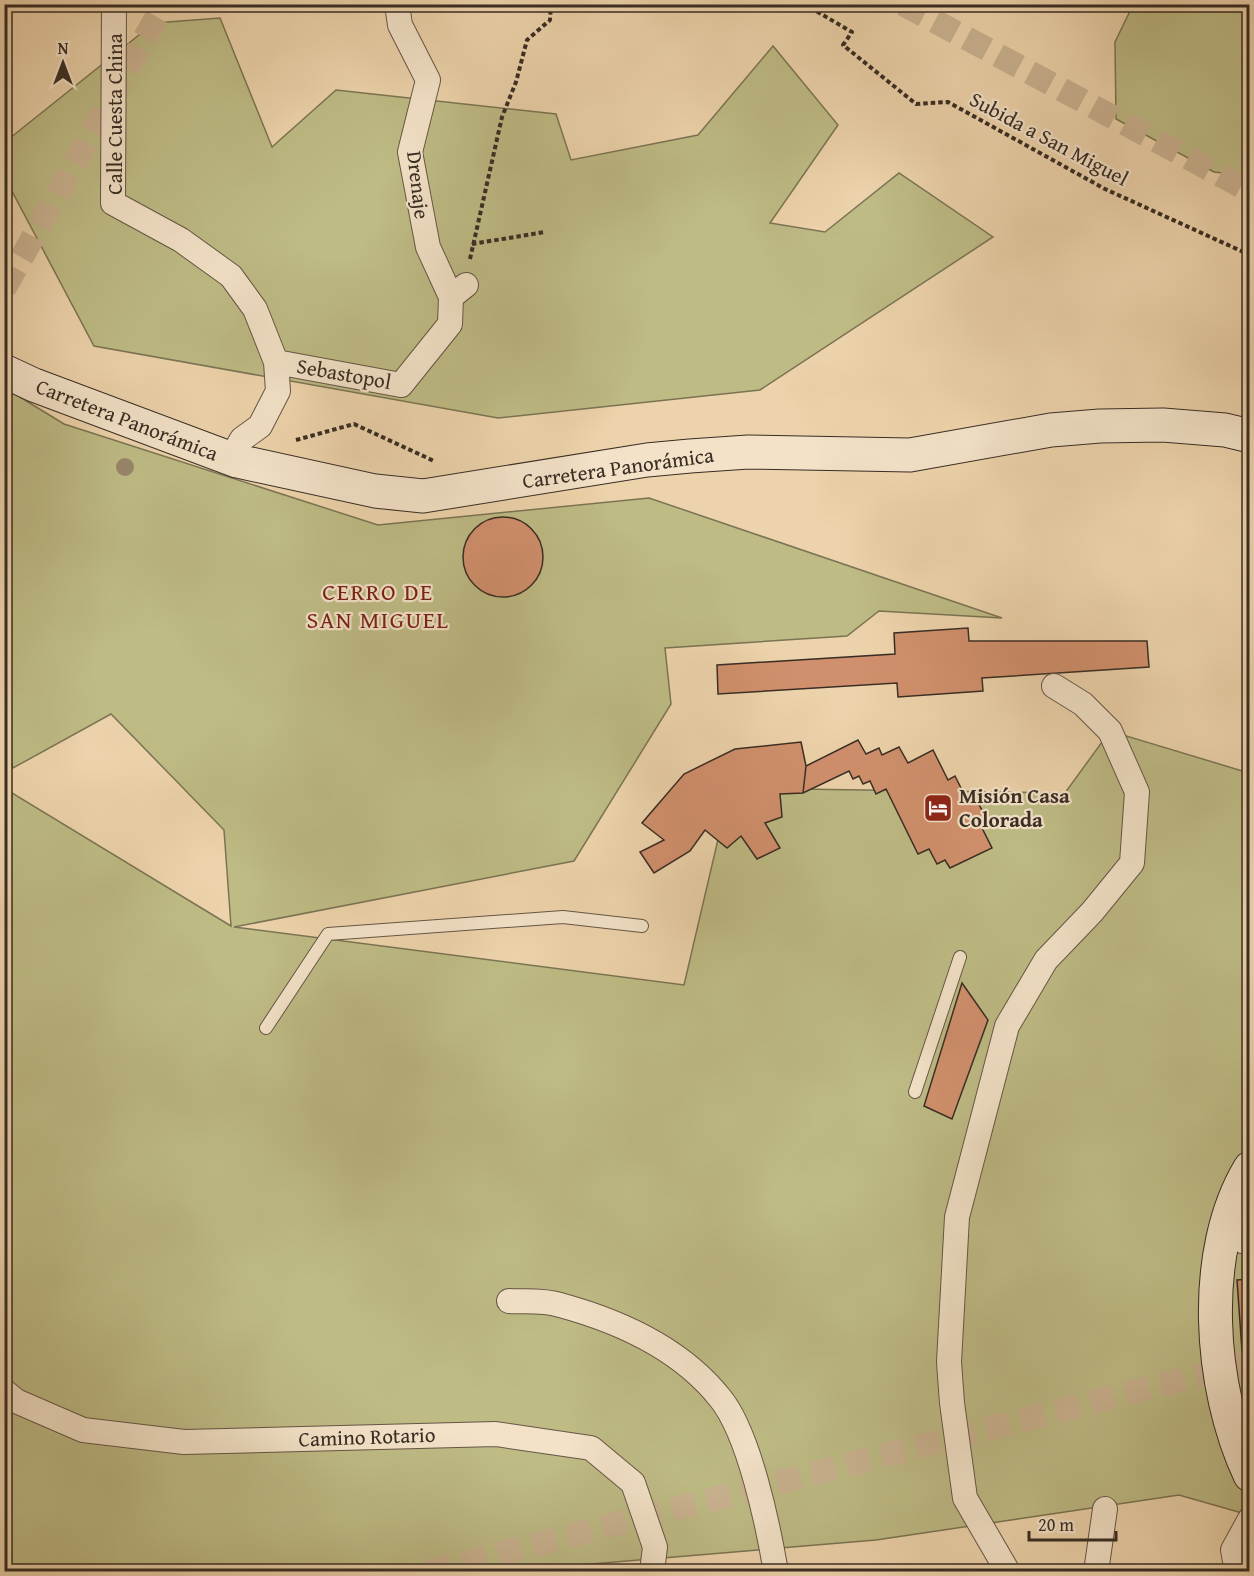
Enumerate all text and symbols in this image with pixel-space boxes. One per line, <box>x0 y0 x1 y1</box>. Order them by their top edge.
north arrow <box>33 33 93 93</box>
street label: Calle Cuesta China <box>99 33 130 195</box>
text: N <box>58 36 69 60</box>
street label: Subida a San Miguel <box>964 84 1134 194</box>
street label: Drenaje <box>399 149 438 221</box>
street label: Sebastopol <box>294 350 394 397</box>
street label: Carretera Panorámica <box>32 370 223 469</box>
street label: Carretera Panorámica <box>520 439 716 496</box>
district label: CERRO DE SAN MIGUEL <box>306 574 450 637</box>
place label: Misión Casa Colorada <box>959 780 1070 835</box>
hotel icon: Misión Casa Colorada <box>922 792 954 824</box>
street label: Camino Rotario <box>298 1419 436 1454</box>
scale bar <box>1029 1504 1116 1542</box>
text: 20 m <box>1038 1511 1074 1538</box>

